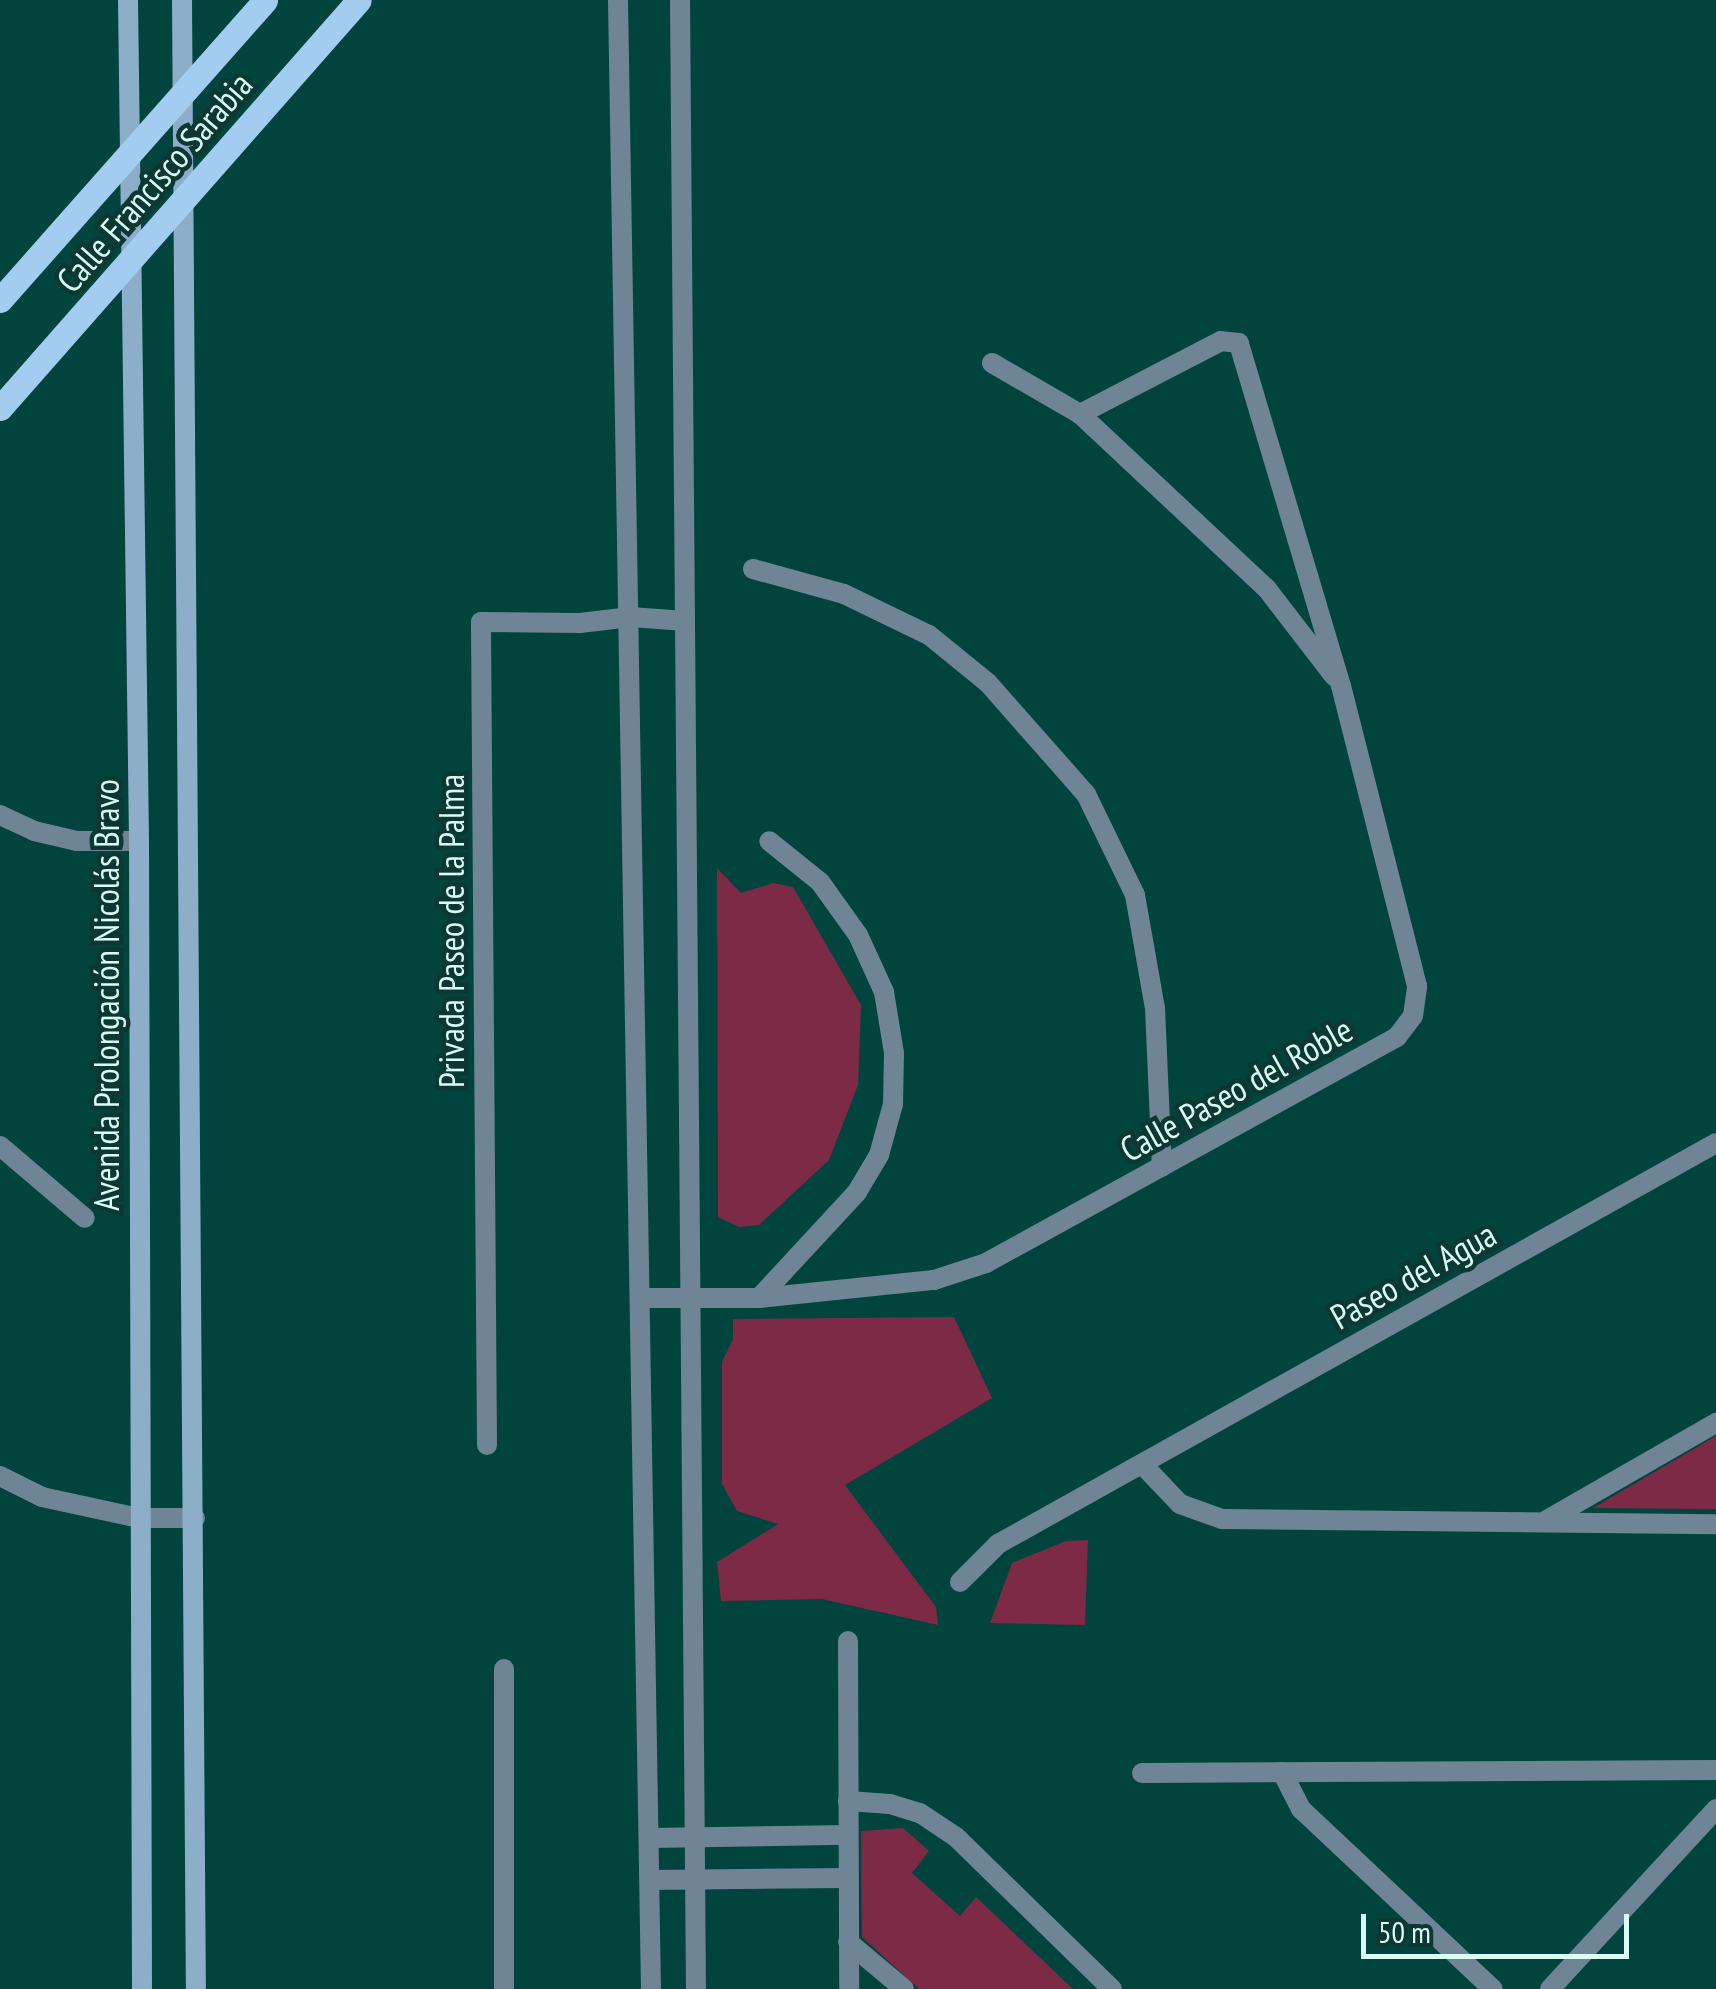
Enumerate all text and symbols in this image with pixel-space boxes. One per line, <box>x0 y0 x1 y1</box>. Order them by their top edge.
street label: Calle Francisco Sarabia <box>47 64 261 300</box>
street label: Privada Paseo de la Palma <box>430 774 472 1088</box>
street label: Avenida Prolongación Nicolás Bravo <box>85 779 127 1211</box>
street label: Calle Paseo del Roble <box>1113 1008 1359 1170</box>
street label: Paseo del Agua <box>1323 1212 1503 1338</box>
scale bar <box>1366 1894 1634 1956</box>
text: 50 m <box>1378 1912 1431 1951</box>

